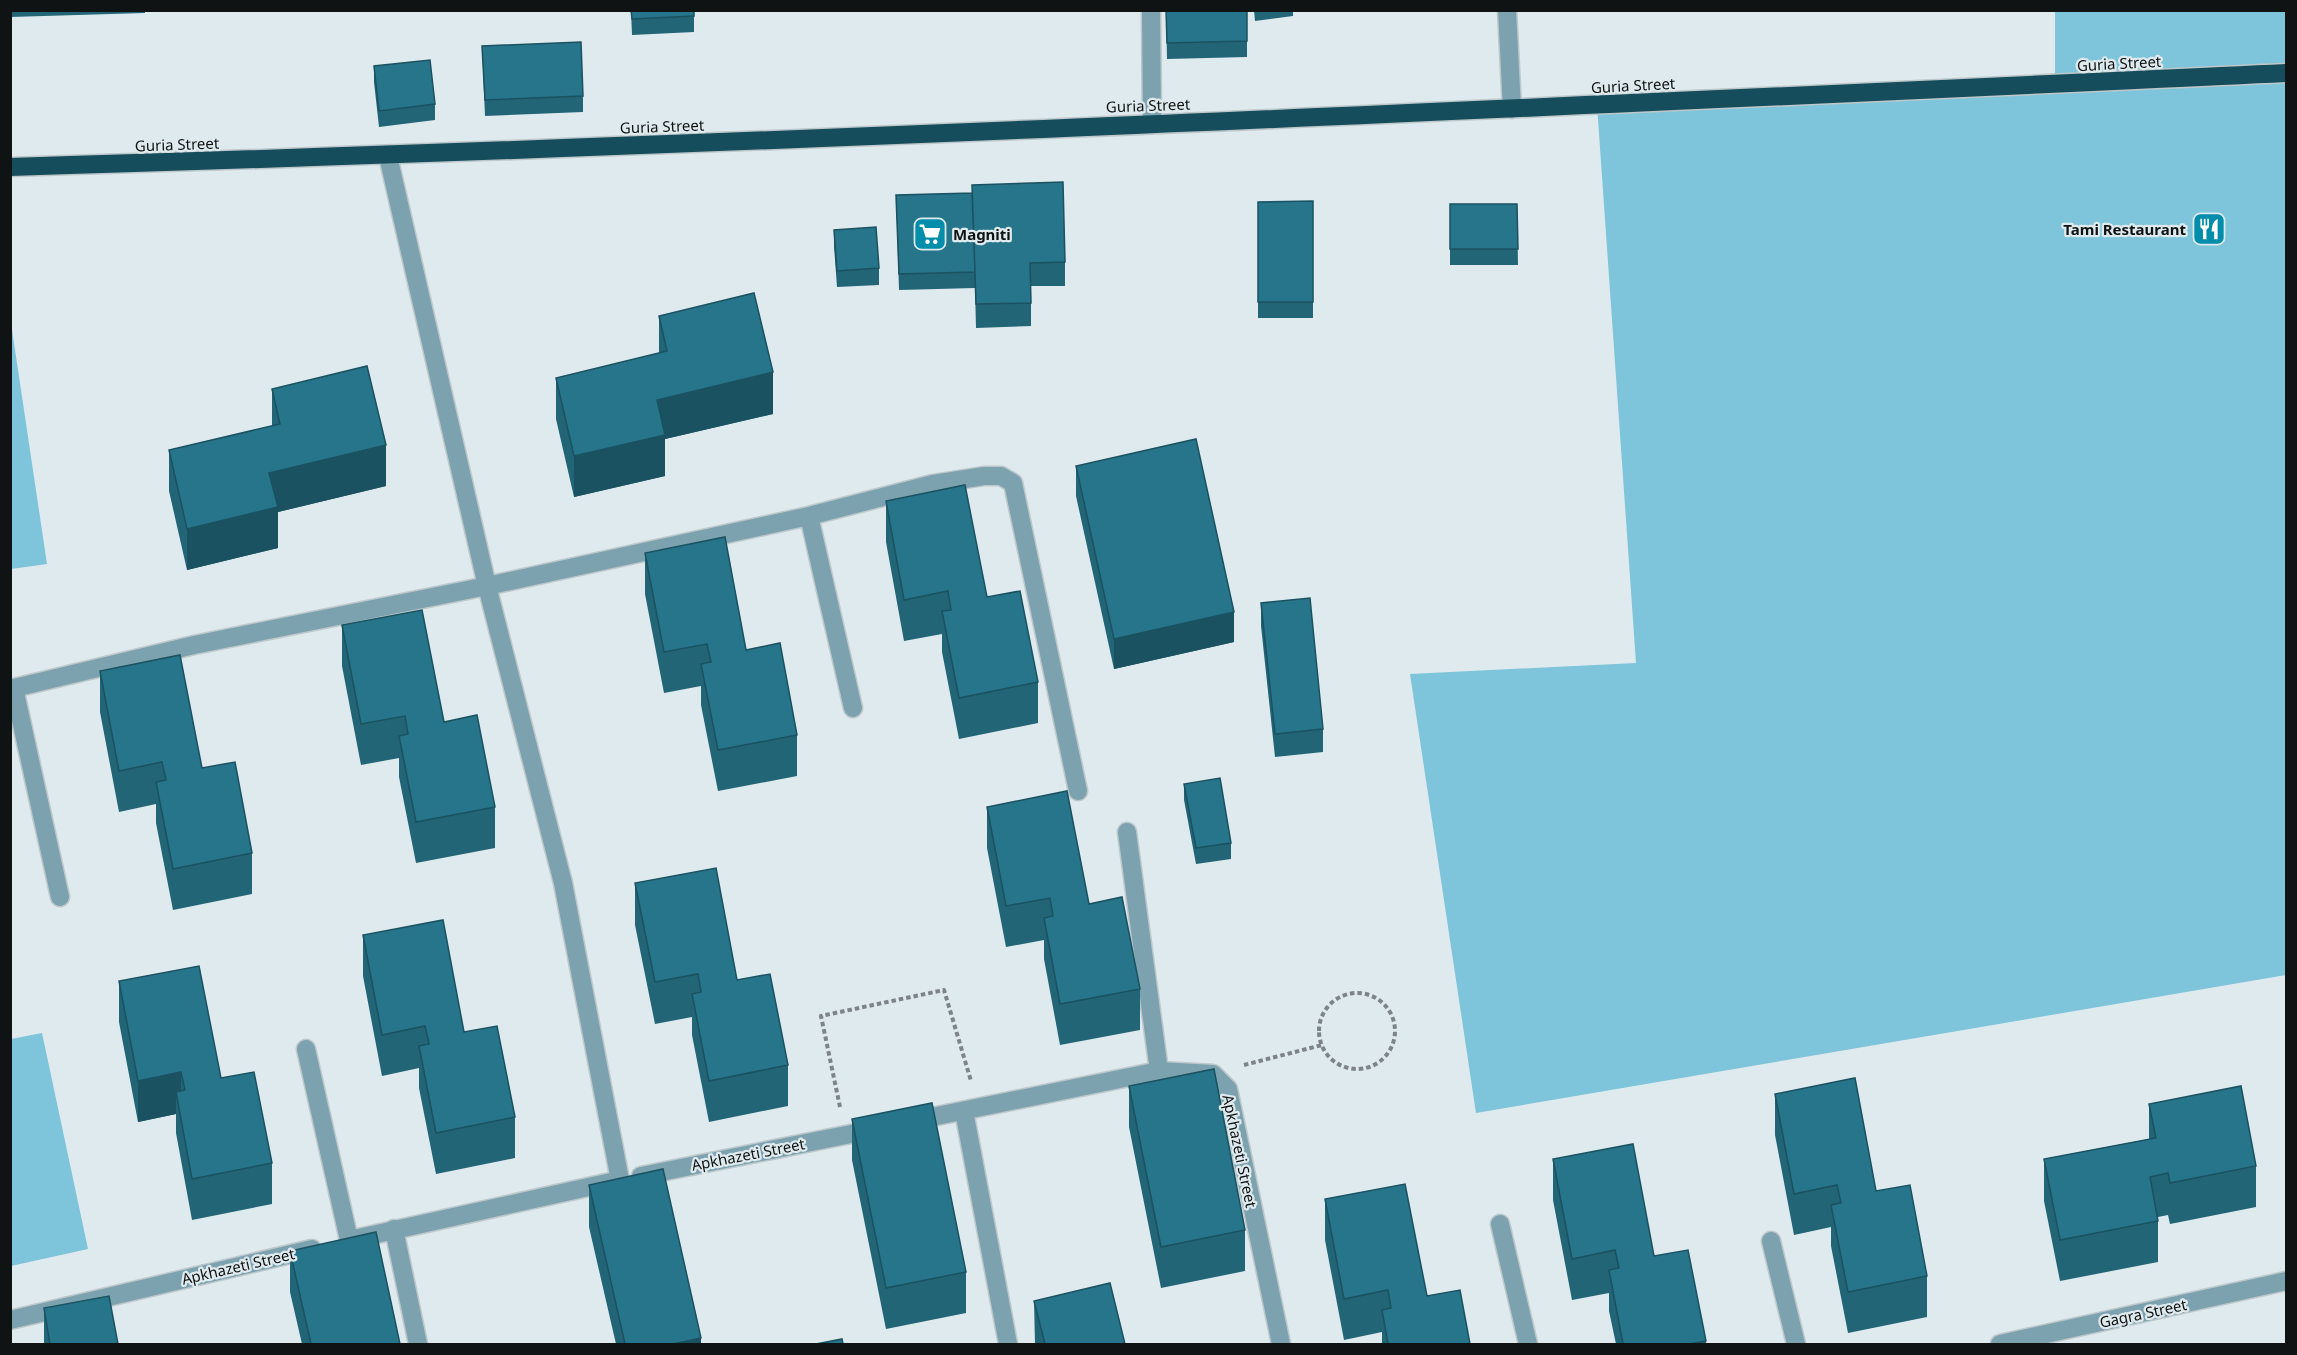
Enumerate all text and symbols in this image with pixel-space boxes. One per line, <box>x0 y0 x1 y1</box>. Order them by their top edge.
street label: Guria Street <box>2076 51 2162 75</box>
street label: Guria Street <box>1590 73 1676 97</box>
street label: Guria Street <box>1105 94 1191 116</box>
street label: Guria Street <box>619 115 705 137</box>
street label: Guria Street <box>134 133 220 155</box>
restaurant icon: Tami Restaurant <box>2191 211 2227 247</box>
supermarket icon: Magniti <box>912 216 948 252</box>
place label: Tami Restaurant <box>2063 219 2186 239</box>
place label: Magniti <box>953 224 1011 244</box>
street label: Apkhazeti Street <box>1218 1093 1262 1210</box>
street label: Apkhazeti Street <box>690 1133 807 1175</box>
street label: Apkhazeti Street <box>180 1243 297 1289</box>
street label: Gagra Street <box>2098 1294 2189 1332</box>

